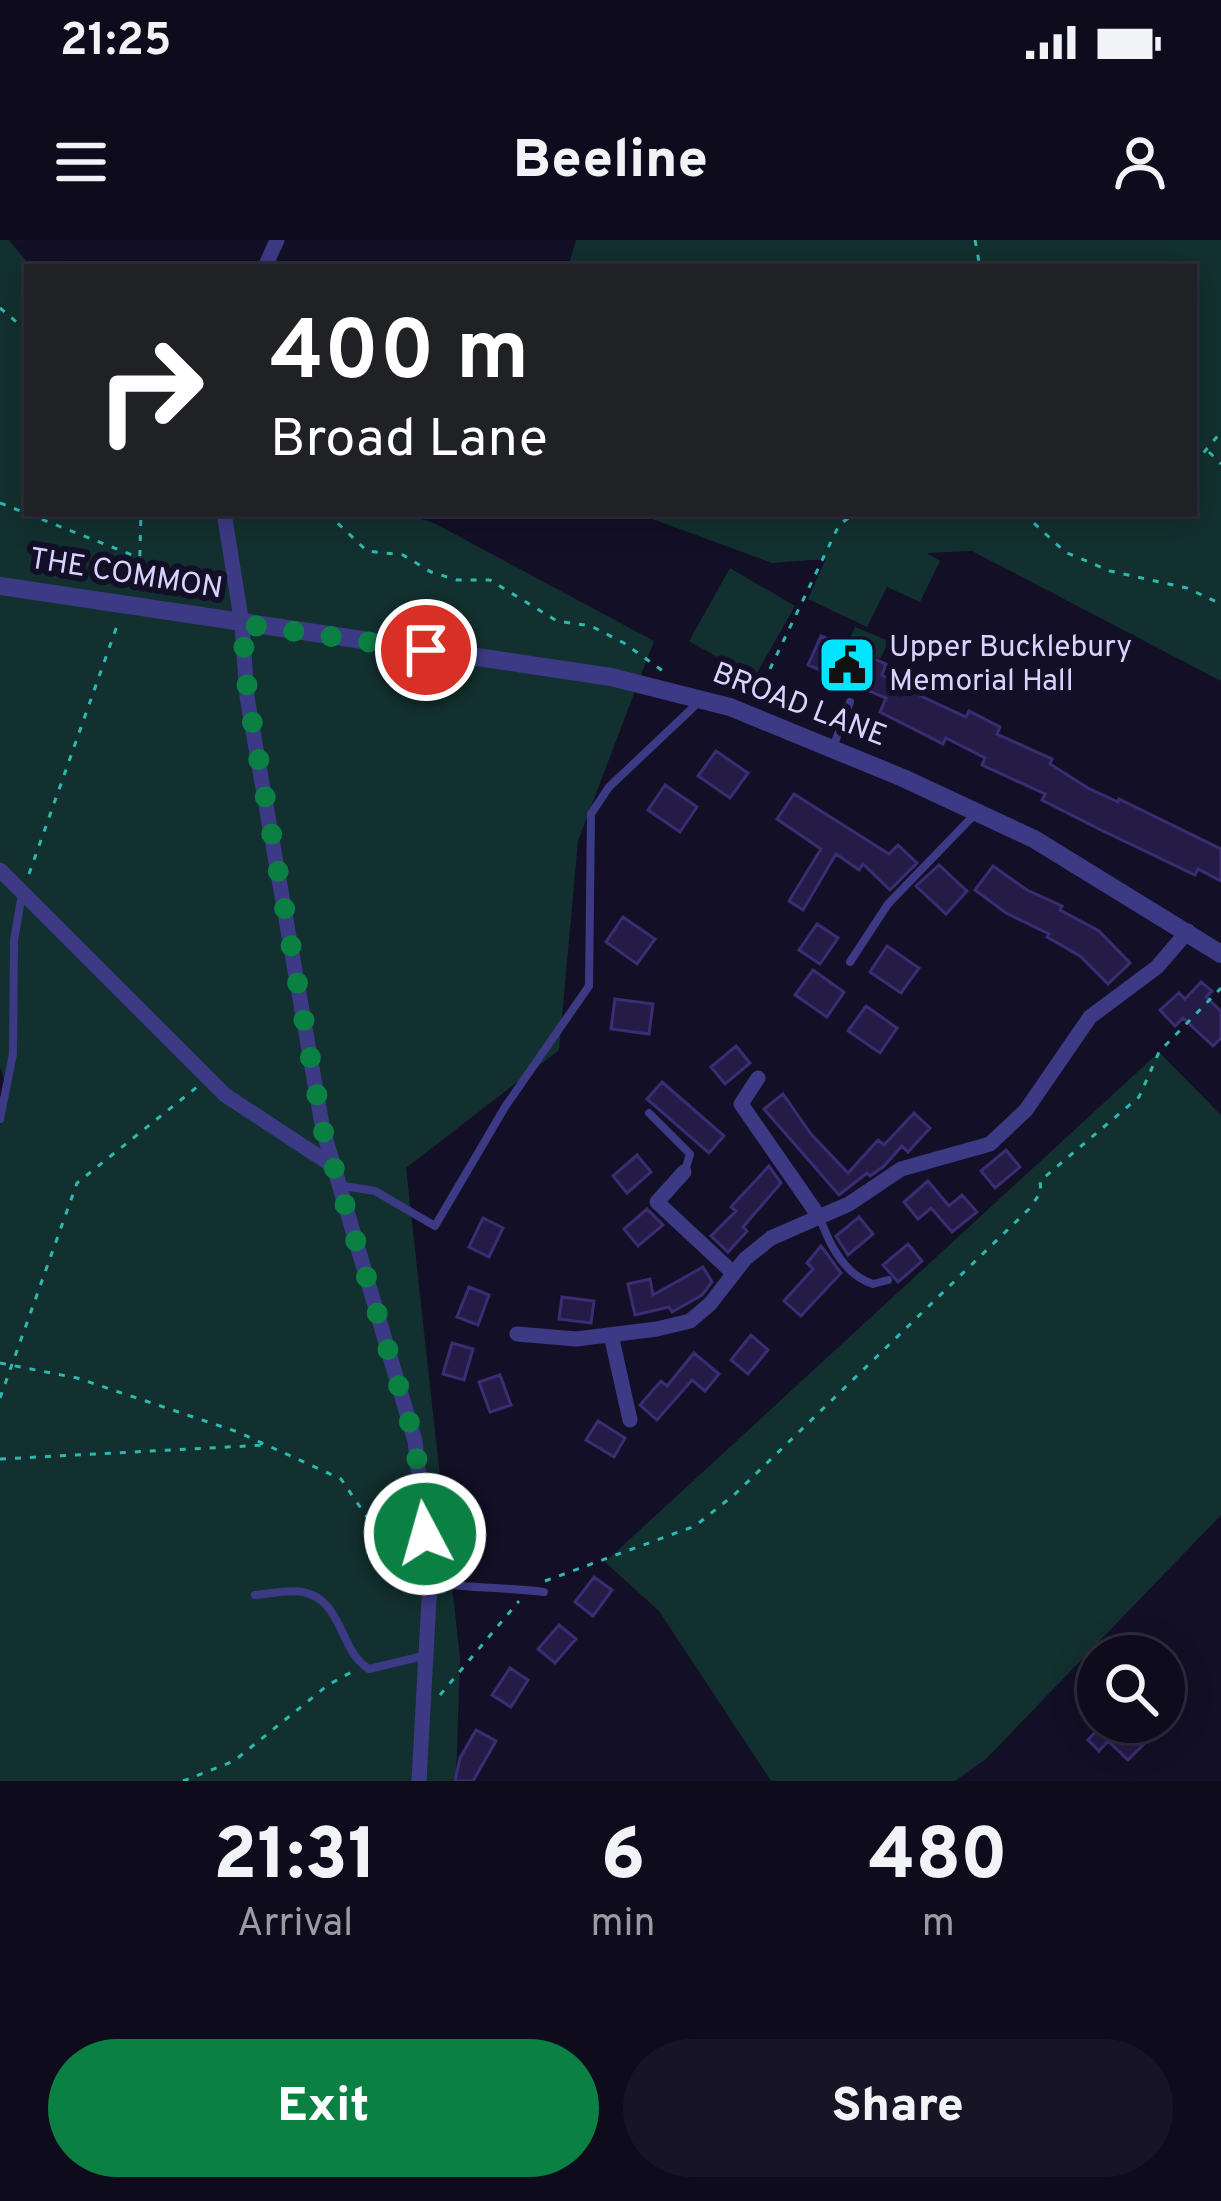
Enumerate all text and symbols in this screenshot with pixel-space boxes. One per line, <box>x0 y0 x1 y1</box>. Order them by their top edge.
text: 21:25 <box>60 14 171 71</box>
text: Beeline <box>513 128 708 197</box>
icon: menu <box>48 129 114 195</box>
icon: person <box>1107 129 1173 195</box>
text: 400 m <box>270 303 529 409</box>
icon: right <box>72 312 228 468</box>
text: Broad Lane <box>270 407 548 476</box>
street label: THE COMMON <box>27 541 225 609</box>
pin <box>375 599 477 701</box>
icon: arrive <box>393 617 459 683</box>
place label: Upper Bucklebury Memorial Hall <box>889 630 1132 701</box>
public building icon: Upper Bucklebury Memorial Hall <box>816 634 878 696</box>
street label: BROAD LANE <box>707 656 891 756</box>
position arrow <box>362 1471 488 1597</box>
map controls <box>1077 1635 1185 1743</box>
button: search <box>1077 1635 1185 1743</box>
text: 21:31 <box>213 1813 377 1905</box>
text: 6 <box>601 1813 645 1905</box>
text: 480 <box>869 1813 1008 1905</box>
text: Arrival <box>237 1901 353 1950</box>
text: min <box>590 1901 655 1950</box>
text: m <box>922 1901 955 1950</box>
button: Exit <box>48 2039 599 2177</box>
button: Share <box>623 2039 1173 2177</box>

